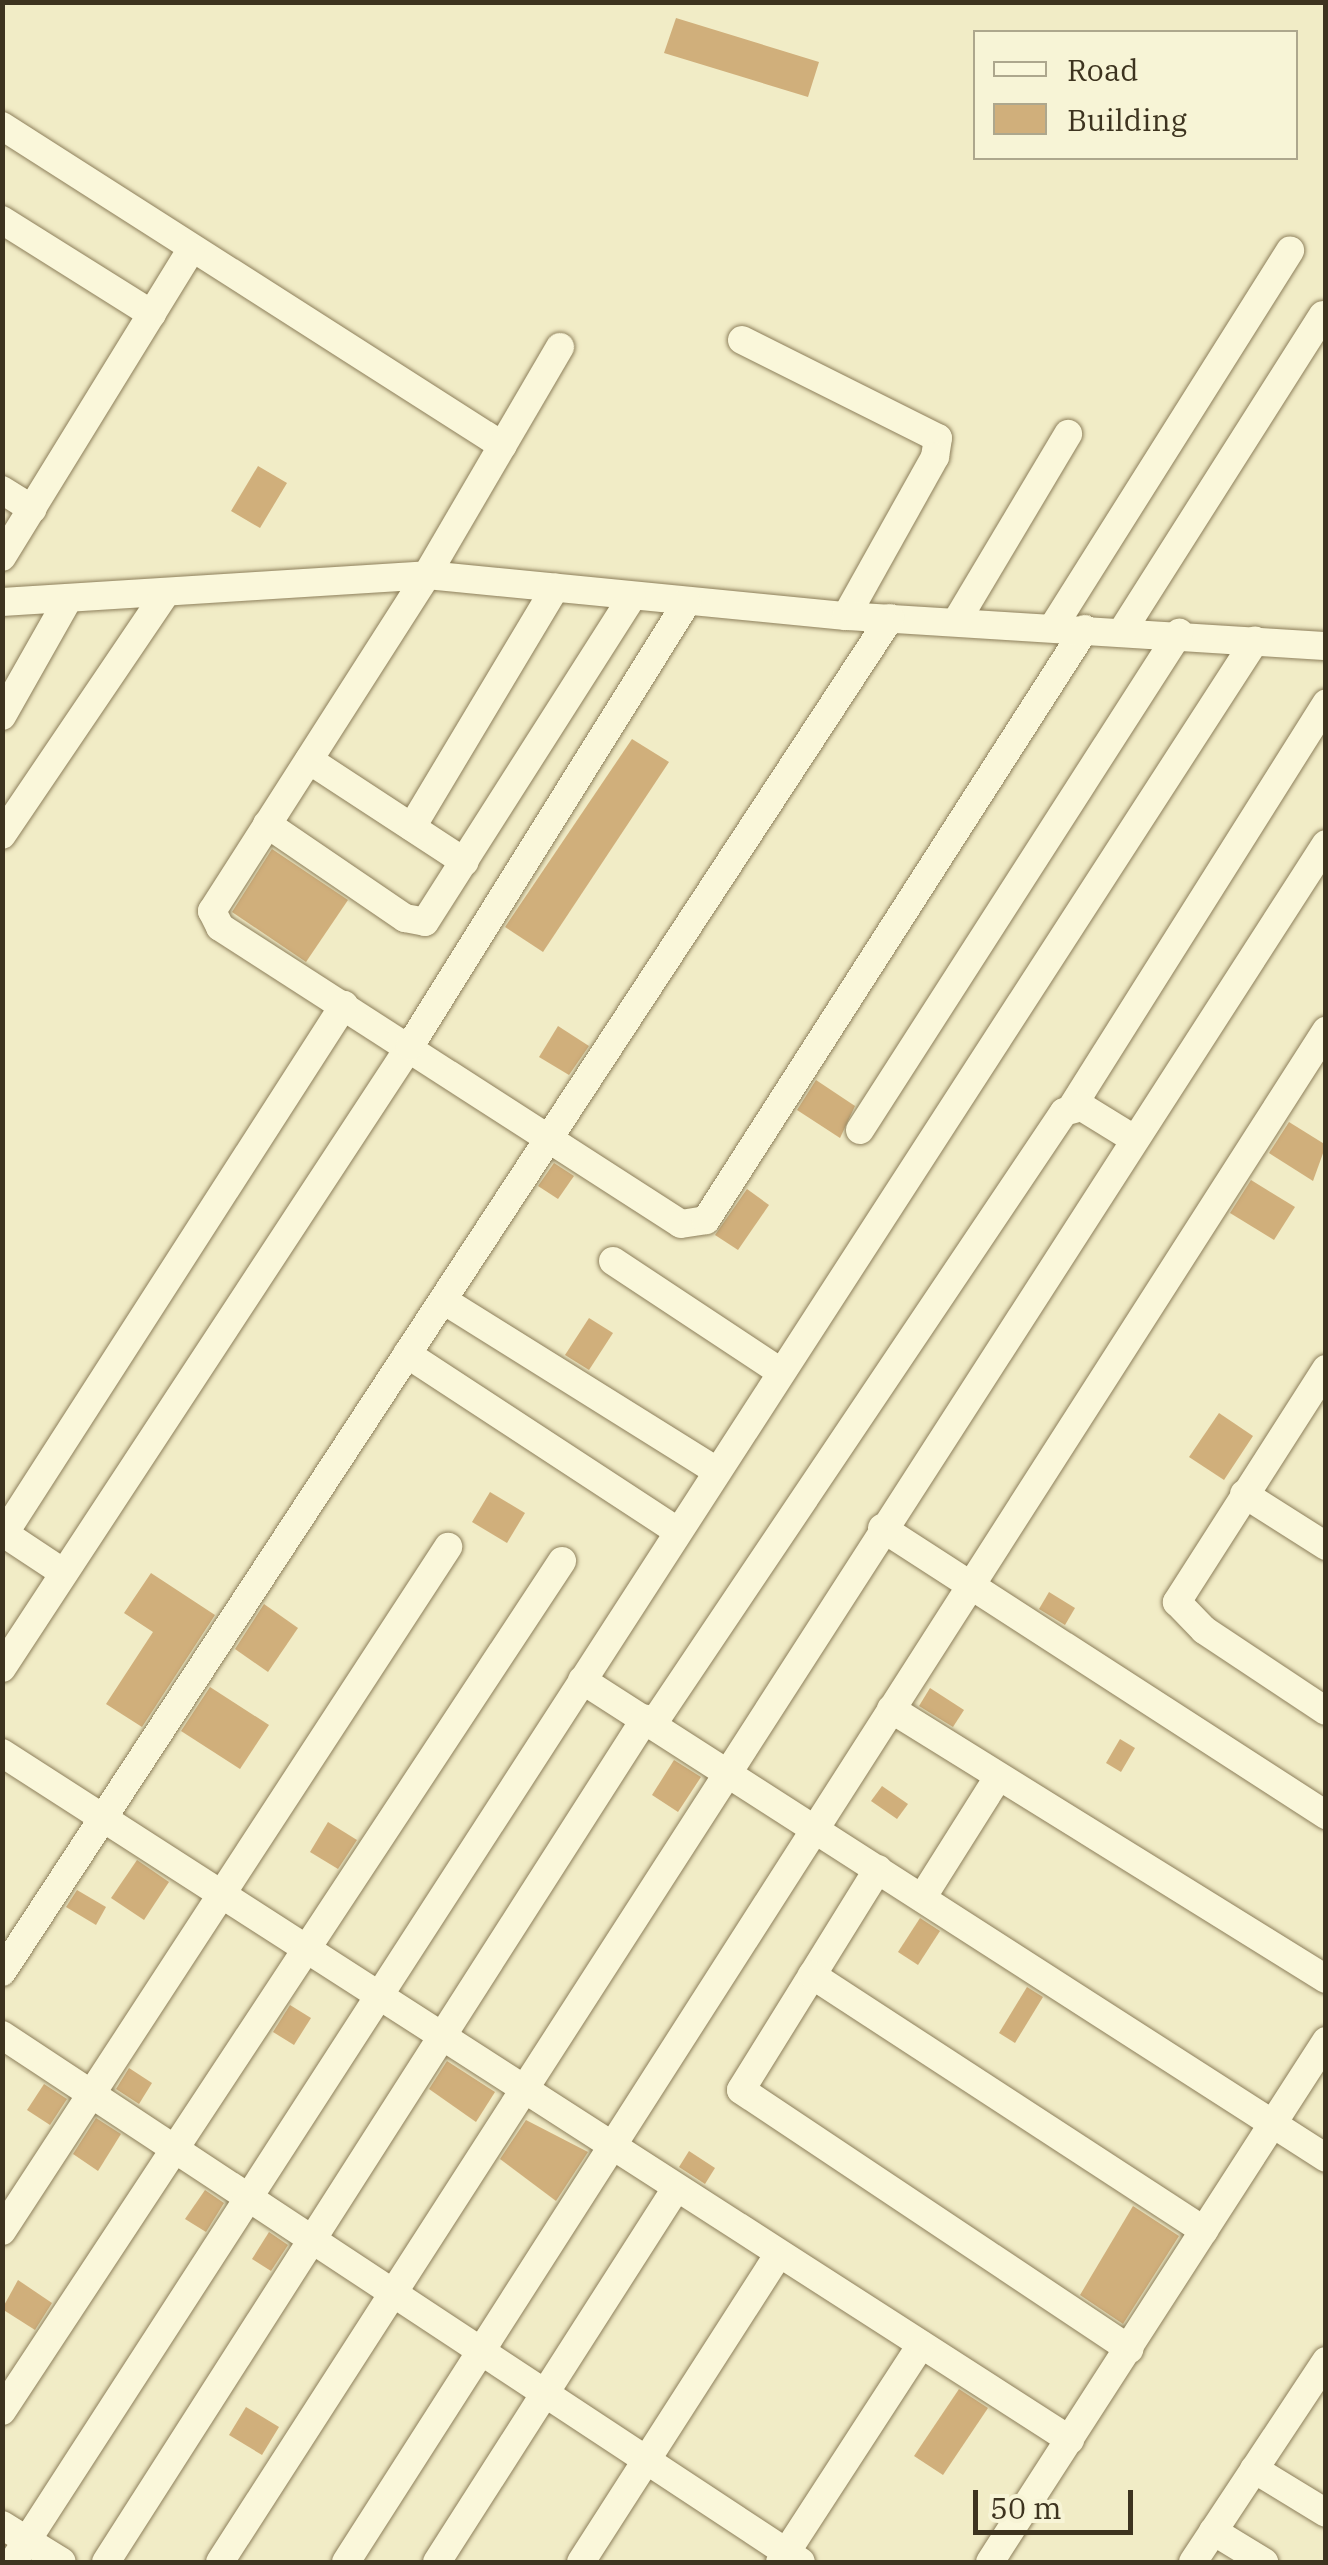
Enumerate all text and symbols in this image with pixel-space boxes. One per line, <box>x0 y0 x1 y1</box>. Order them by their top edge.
legend <box>973 30 1298 160</box>
text: Road <box>1067 50 1139 89</box>
text: Building <box>1067 100 1187 139</box>
scale bar <box>978 2470 1138 2532</box>
text: 50 m <box>990 2488 1062 2527</box>

